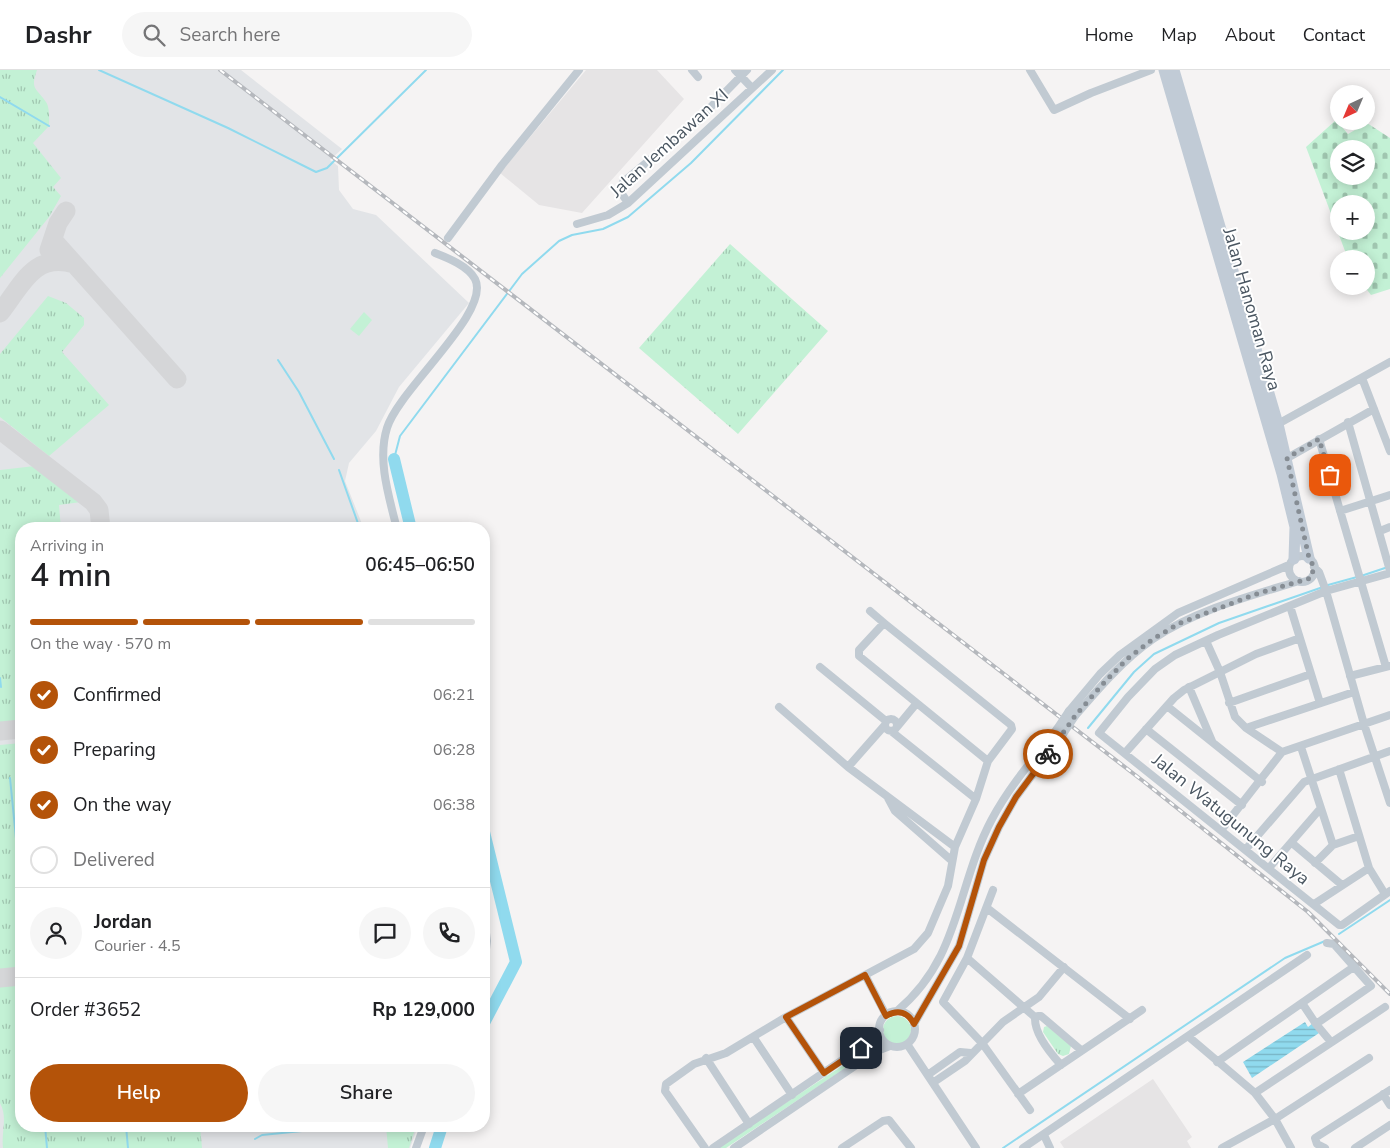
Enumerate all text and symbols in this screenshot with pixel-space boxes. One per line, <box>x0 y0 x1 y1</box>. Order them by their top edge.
search box <box>122 12 472 57</box>
text: Dashr <box>25 19 92 51</box>
icon: search <box>140 21 168 49</box>
text: Search here <box>180 22 280 48</box>
text: Home <box>1085 23 1133 47</box>
text: Map <box>1161 23 1197 47</box>
text: About <box>1225 23 1275 47</box>
text: Contact <box>1303 23 1365 47</box>
street label: Jalan Jembawan XI <box>604 83 733 203</box>
north arrow <box>1330 85 1375 130</box>
map controls <box>1330 85 1375 295</box>
button: layers <box>1330 140 1375 185</box>
button: + <box>1330 195 1375 240</box>
street label: Jalan Hanoman Raya <box>1217 224 1287 393</box>
button: − <box>1330 250 1375 295</box>
pin <box>1309 454 1351 496</box>
icon: bag <box>1316 461 1344 489</box>
text: Arriving in <box>30 535 104 557</box>
text: 06:45–06:50 <box>365 552 475 578</box>
text: 4 min <box>30 554 112 597</box>
text: On the way · 570 m <box>30 633 171 655</box>
icon: check <box>30 681 58 709</box>
text: Confirmed <box>73 682 161 708</box>
text: 06:21 <box>433 684 475 706</box>
courier <box>1023 729 1073 779</box>
icon: check <box>30 736 58 764</box>
text: Preparing <box>73 737 156 763</box>
text: 06:28 <box>433 739 475 761</box>
icon: bike <box>1034 740 1062 768</box>
street label: Jalan Watugunung Raya <box>1146 747 1315 890</box>
icon: check <box>30 791 58 819</box>
text: On the way <box>73 792 171 818</box>
text: 06:38 <box>433 794 475 816</box>
text: Delivered <box>73 847 155 873</box>
button: person <box>30 907 82 959</box>
button: chat <box>359 907 411 959</box>
button: phone <box>423 907 475 959</box>
text: Jordan <box>94 909 152 935</box>
text: Courier · 4.5 <box>94 935 180 957</box>
text: Order #3652 <box>30 997 141 1023</box>
text: Rp 129,000 <box>372 997 475 1023</box>
pin <box>840 1027 882 1069</box>
icon: home <box>847 1034 875 1062</box>
button: Help <box>30 1064 248 1122</box>
button: Share <box>258 1064 475 1122</box>

